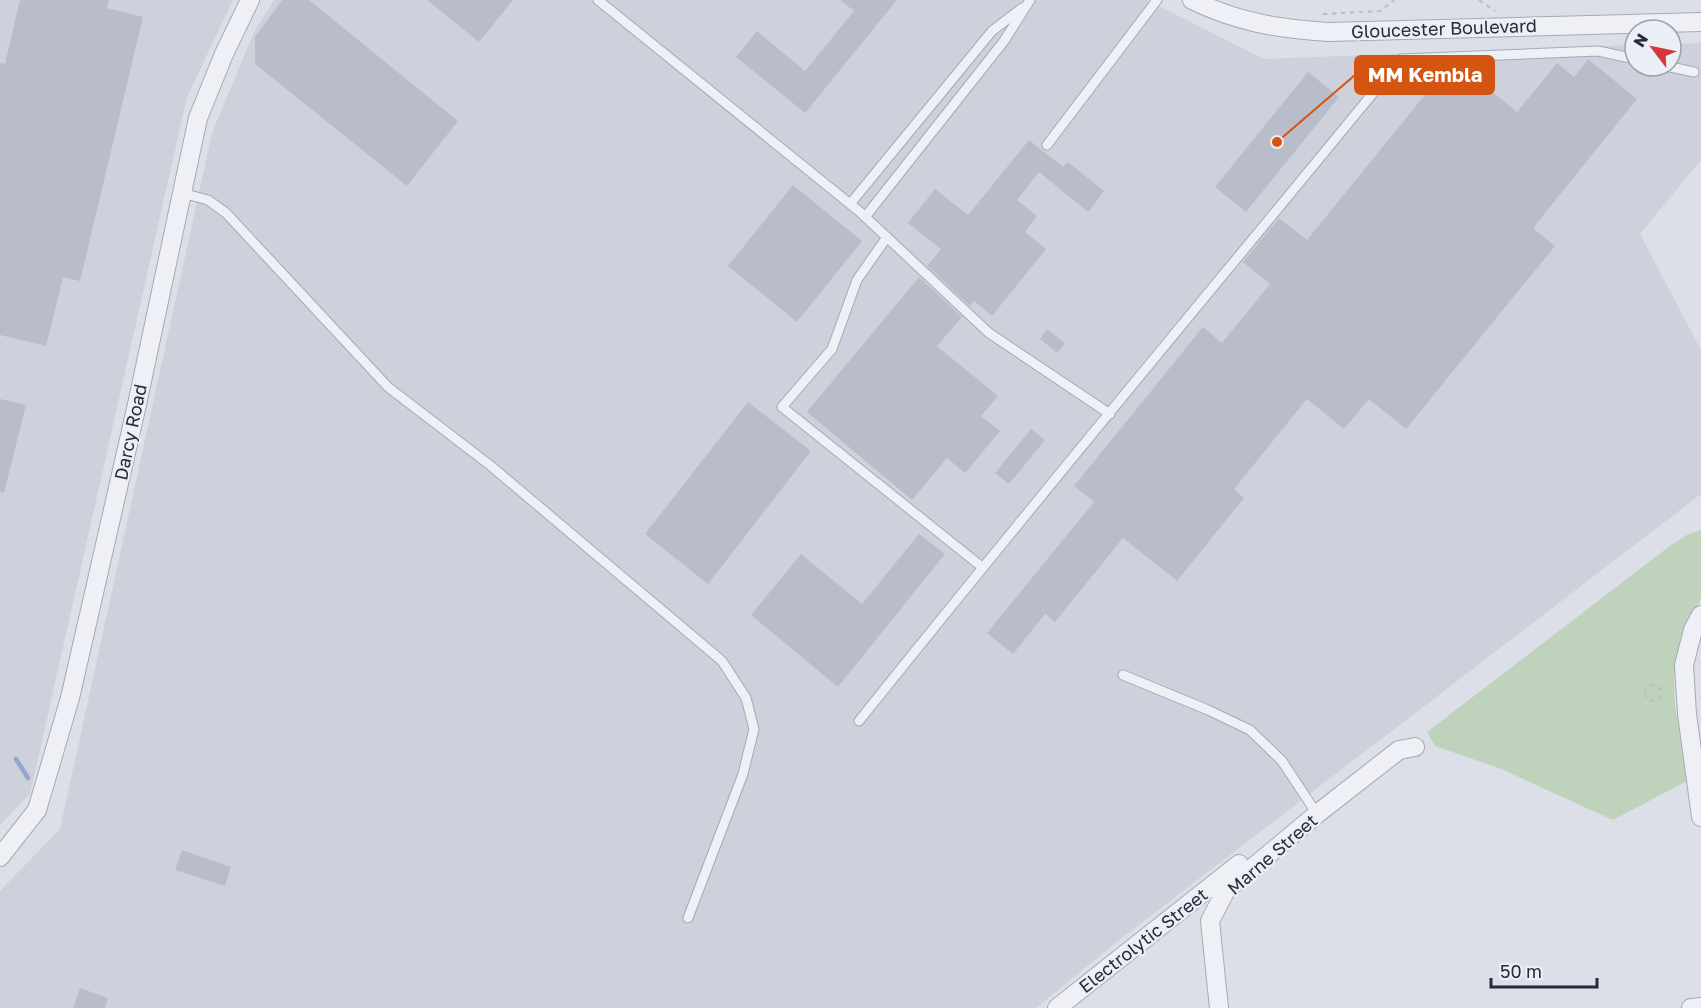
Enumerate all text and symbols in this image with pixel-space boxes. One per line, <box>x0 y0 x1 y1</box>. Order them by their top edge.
street label: Gloucester Boulevard <box>1351 14 1537 42</box>
north arrow <box>1623 18 1683 78</box>
text: N <box>1629 30 1652 51</box>
callout: MM Kembla <box>1355 56 1494 94</box>
text: MM Kembla <box>1368 62 1482 86</box>
street label: Darcy Road <box>109 382 151 482</box>
street label: Marne Street <box>1223 809 1321 899</box>
street label: Electrolytic Street <box>1074 883 1212 997</box>
scale bar <box>1491 951 1598 989</box>
text: 50 m <box>1500 960 1542 982</box>

